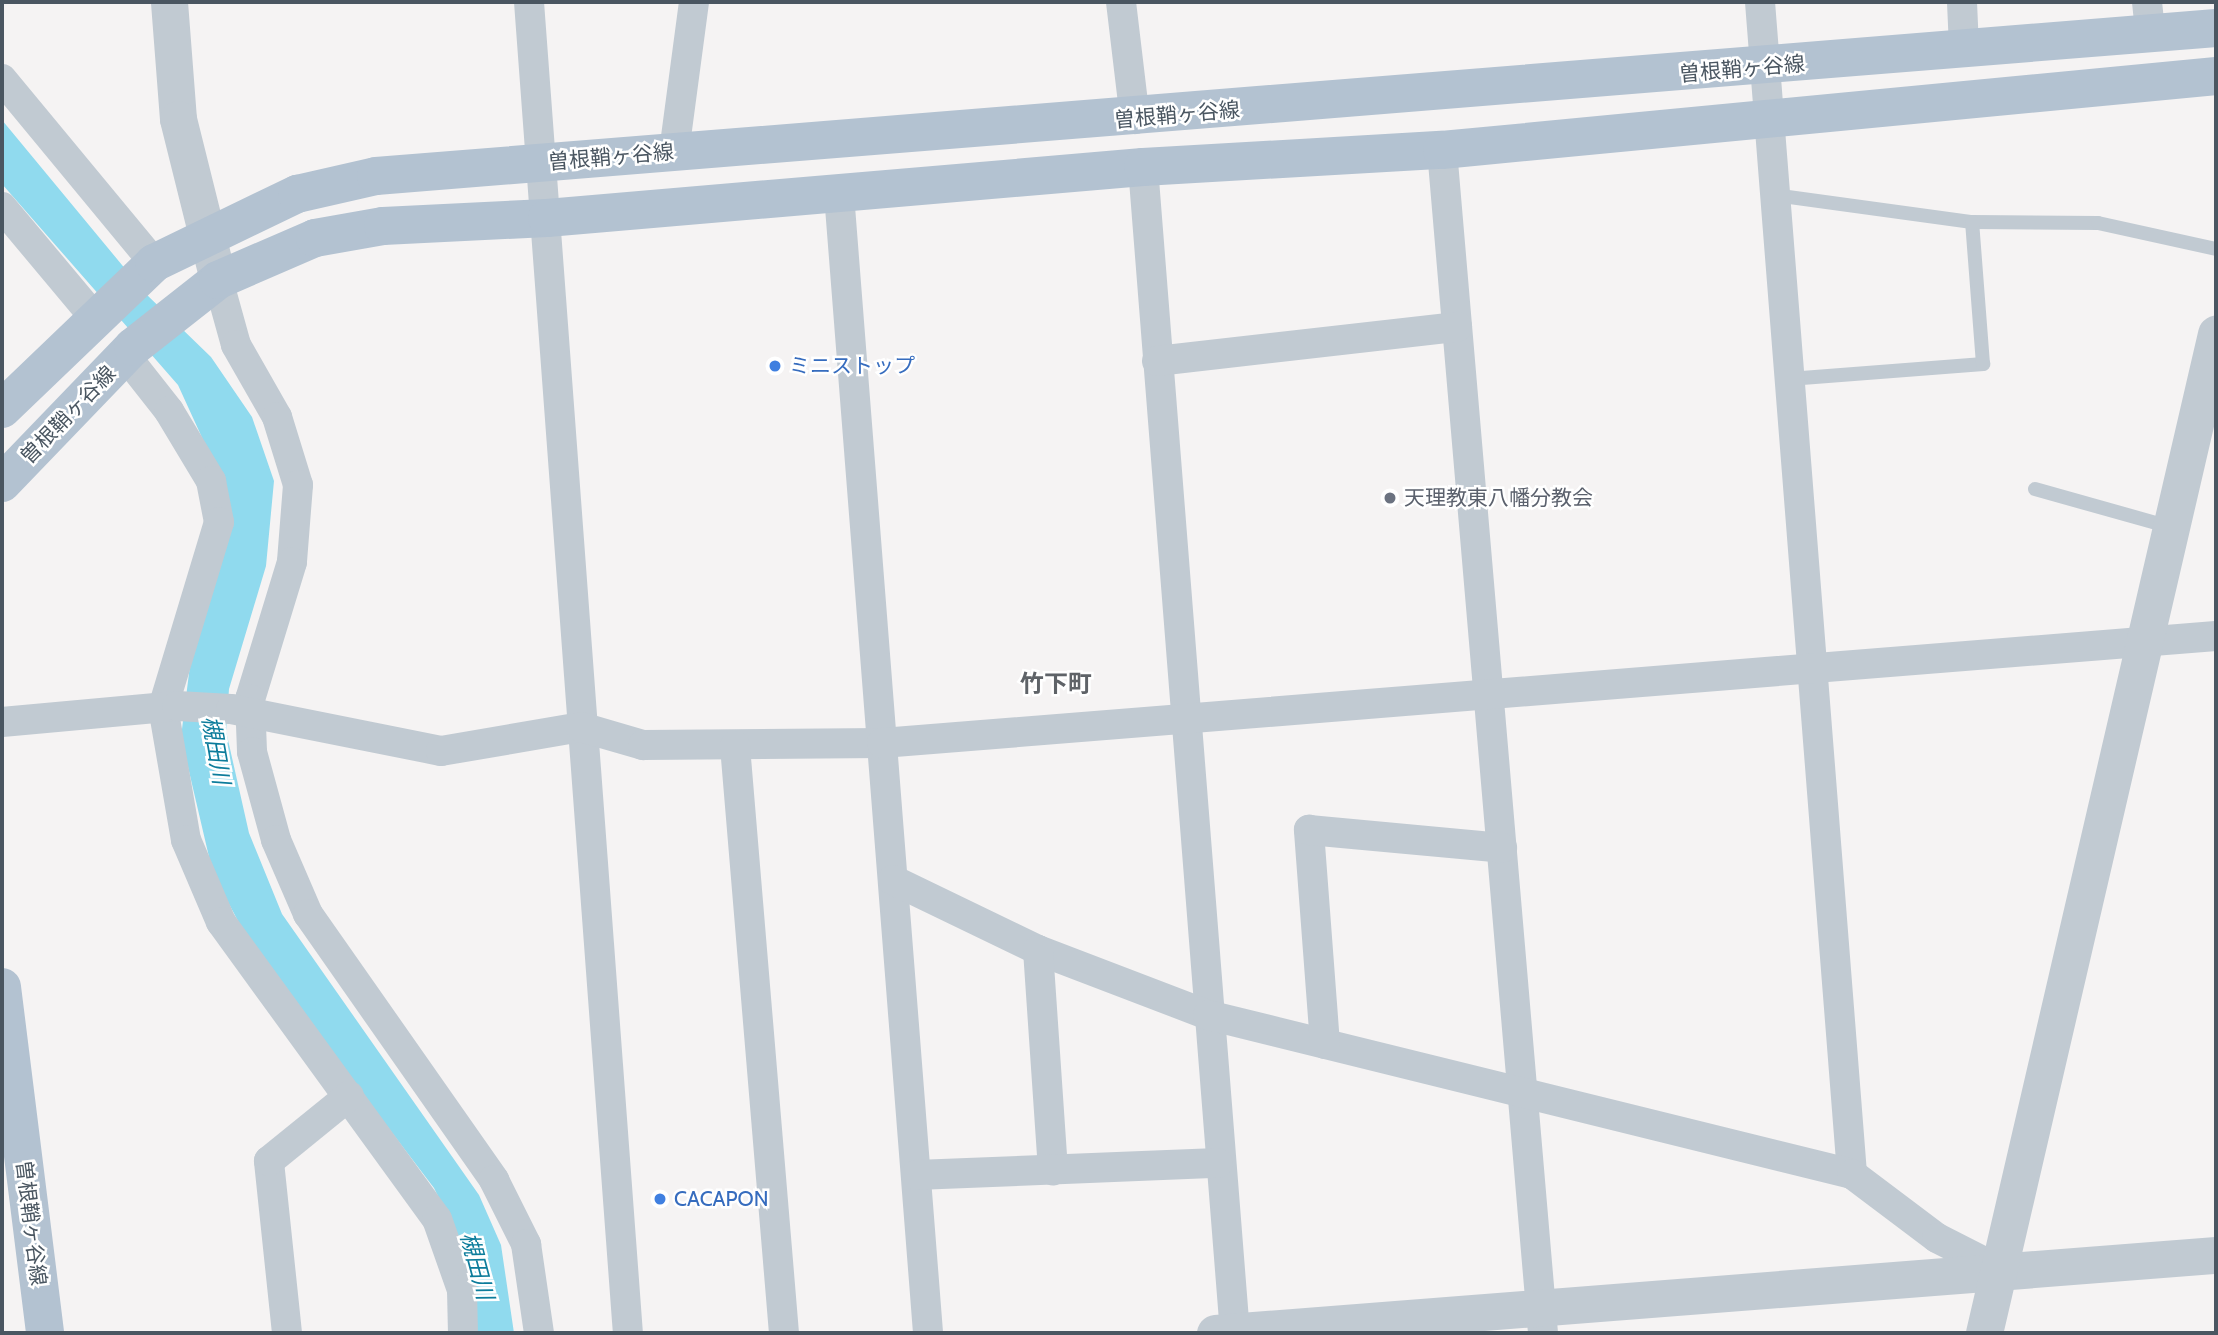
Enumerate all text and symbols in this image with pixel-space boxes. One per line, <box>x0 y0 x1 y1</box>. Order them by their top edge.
street label: 曽根鞘ヶ谷線 <box>1678 51 1806 87</box>
street label: 曽根鞘ヶ谷線 <box>1113 97 1241 133</box>
street label: 曽根鞘ヶ谷線 <box>547 139 675 175</box>
place label: ミニストップ <box>789 353 915 379</box>
marker: ミニストップ <box>767 358 783 374</box>
street label: 曽根鞘ヶ谷線 <box>15 361 121 469</box>
place label: 天理教東八幡分教会 <box>1404 485 1593 511</box>
marker: 天理教東八幡分教会 <box>1382 490 1398 506</box>
district label: 竹下町 <box>1020 670 1092 698</box>
water label: 槻田川 <box>196 714 236 786</box>
street label: 曽根鞘ヶ谷線 <box>11 1159 51 1287</box>
place label: CACAPON <box>674 1186 768 1212</box>
marker: CACAPON <box>652 1191 668 1207</box>
water label: 槻田川 <box>455 1229 499 1303</box>

